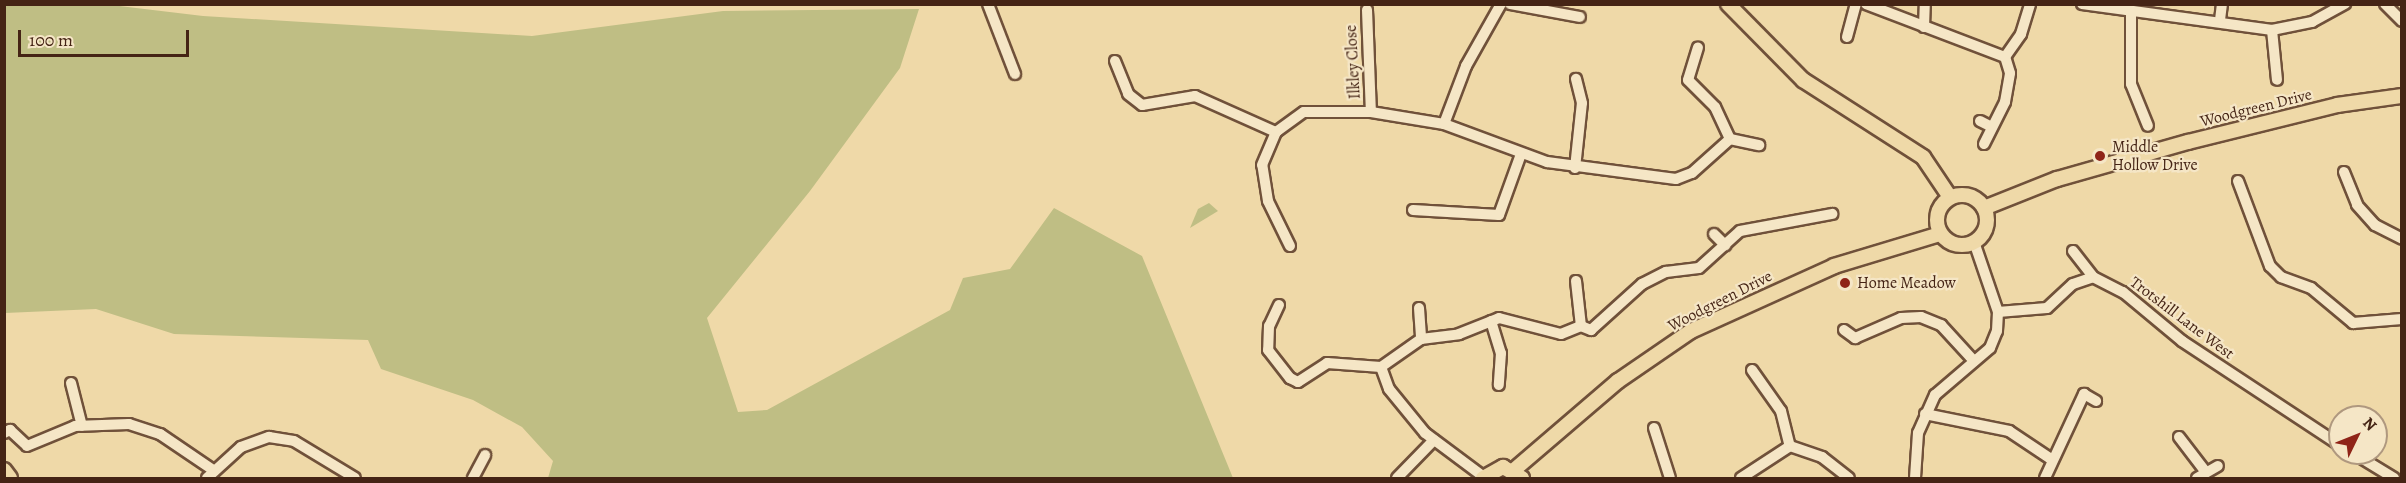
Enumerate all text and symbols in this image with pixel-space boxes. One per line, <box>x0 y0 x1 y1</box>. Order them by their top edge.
scale bar <box>21 18 192 56</box>
street label: Ilkley Close <box>1341 24 1365 100</box>
text: 100 m <box>29 28 73 52</box>
street label: Woodgreen Drive <box>2198 85 2314 131</box>
place label: Middle Hollow Drive <box>2112 137 2198 175</box>
marker: Middle Hollow Drive <box>2093 149 2107 163</box>
street label: Woodgreen Drive <box>1665 266 1775 336</box>
place label: Home Meadow <box>1857 273 1956 293</box>
street label: Trotshill Lane West <box>2126 273 2238 363</box>
marker: Home Meadow <box>1838 276 1852 290</box>
north arrow <box>2328 405 2388 465</box>
text: N <box>2358 412 2382 436</box>

